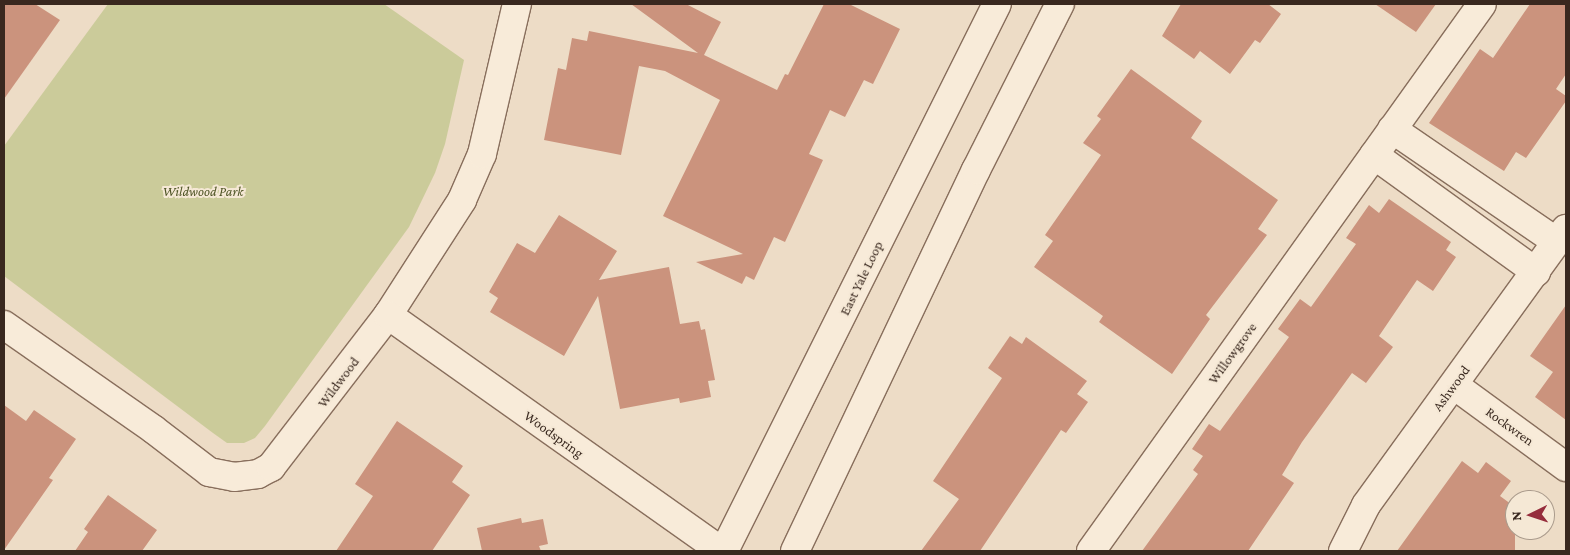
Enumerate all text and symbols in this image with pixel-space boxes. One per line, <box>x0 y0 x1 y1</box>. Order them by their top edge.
park label: Wildwood Park <box>163 183 243 199</box>
street label: East Yale Loop <box>836 238 886 318</box>
street label: Willowgrove <box>1204 319 1260 387</box>
street label: Wildwood <box>314 353 362 411</box>
street label: Ashwood <box>1429 362 1473 414</box>
street label: Rockwren <box>1483 403 1537 449</box>
street label: Woodspring <box>521 407 587 461</box>
north arrow <box>1505 490 1555 540</box>
text: N <box>1508 511 1524 521</box>

